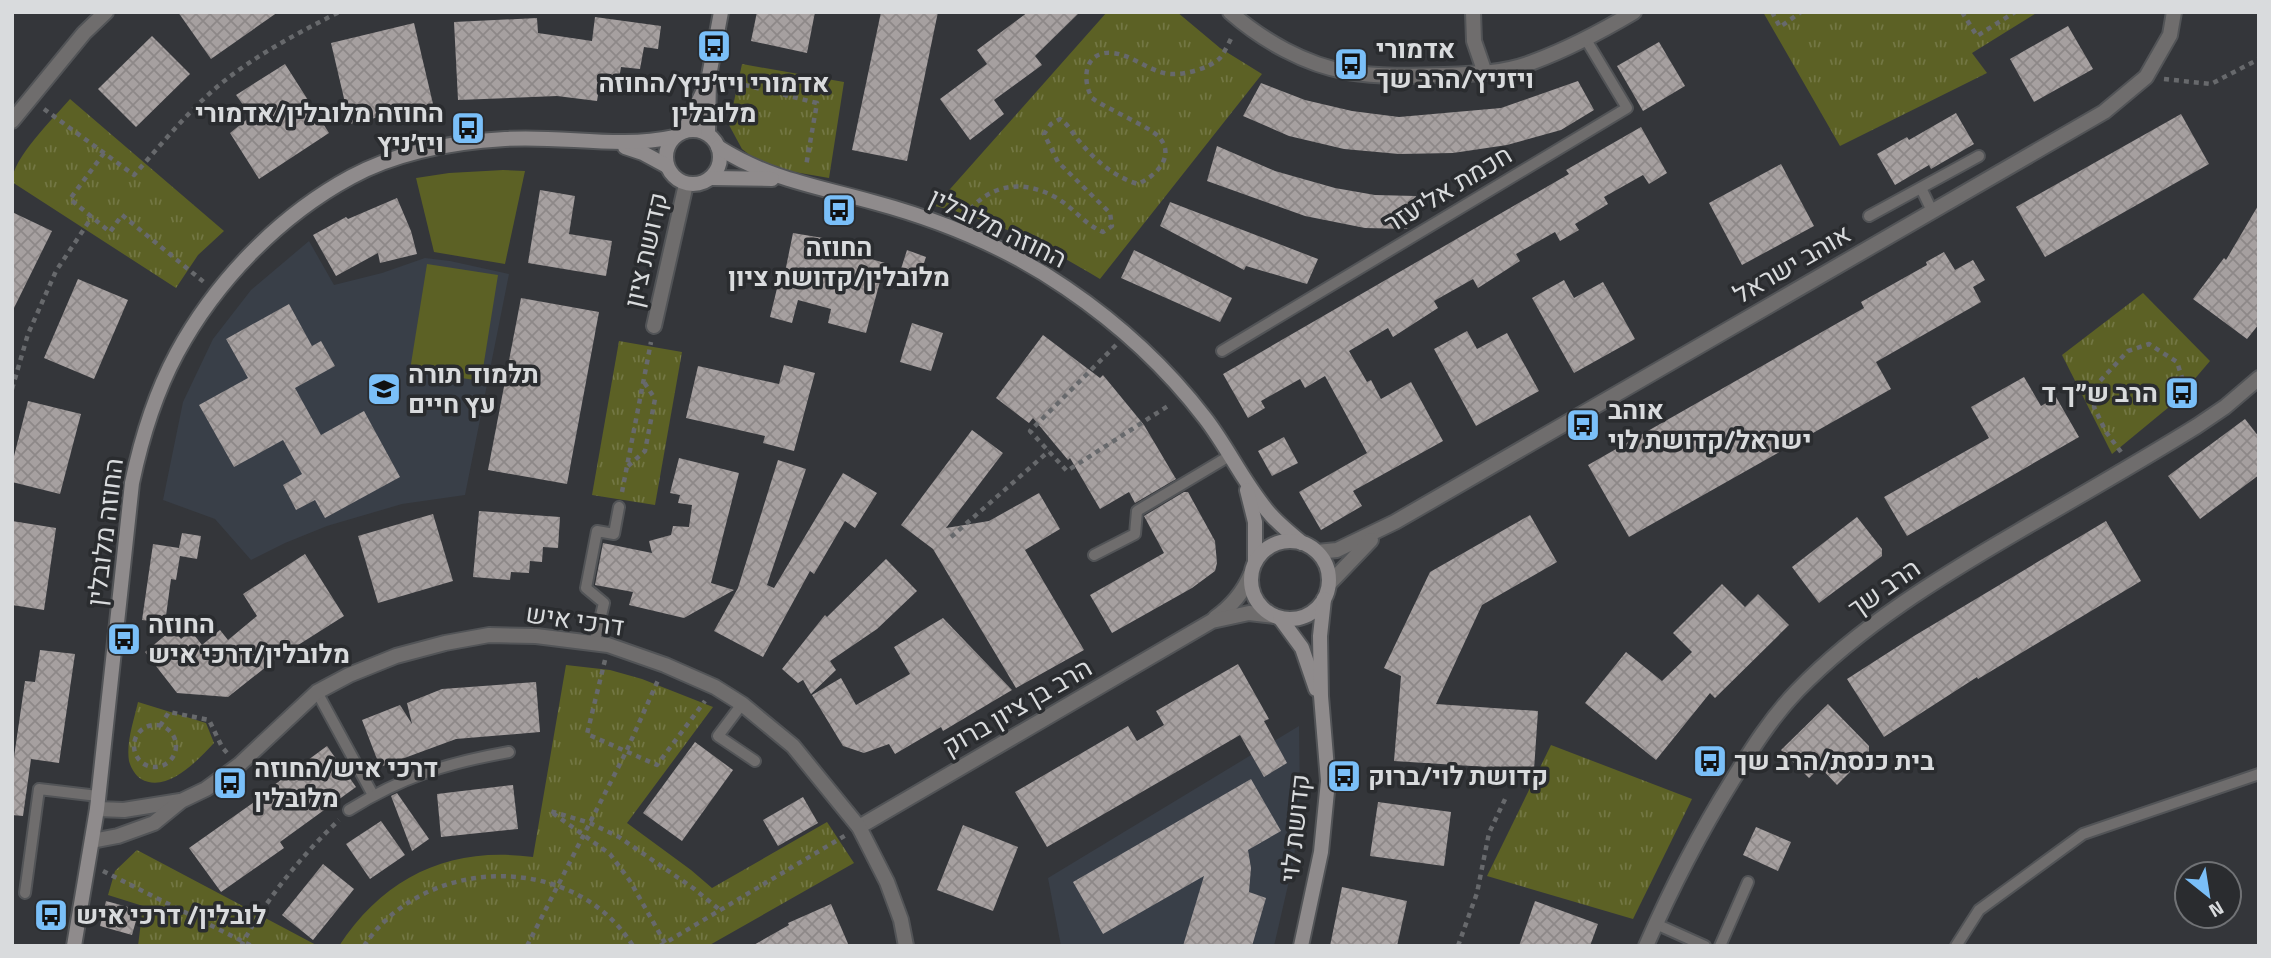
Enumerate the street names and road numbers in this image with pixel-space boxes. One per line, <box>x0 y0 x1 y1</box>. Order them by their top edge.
street label: חכמת אליעזר <box>1376 135 1519 242</box>
street label: החוזה מלובלין <box>923 177 1074 278</box>
street label: קדושת ציון <box>613 188 678 311</box>
street label: אוהב ישראל <box>1726 214 1858 313</box>
street label: החוזה מלובלין <box>76 456 133 608</box>
street label: הרב שך <box>1839 548 1928 627</box>
street label: דרכי איש <box>523 593 627 646</box>
street label: הרב בן ציון ברוק <box>934 648 1099 765</box>
street label: קדושת לוי <box>1269 772 1320 884</box>

